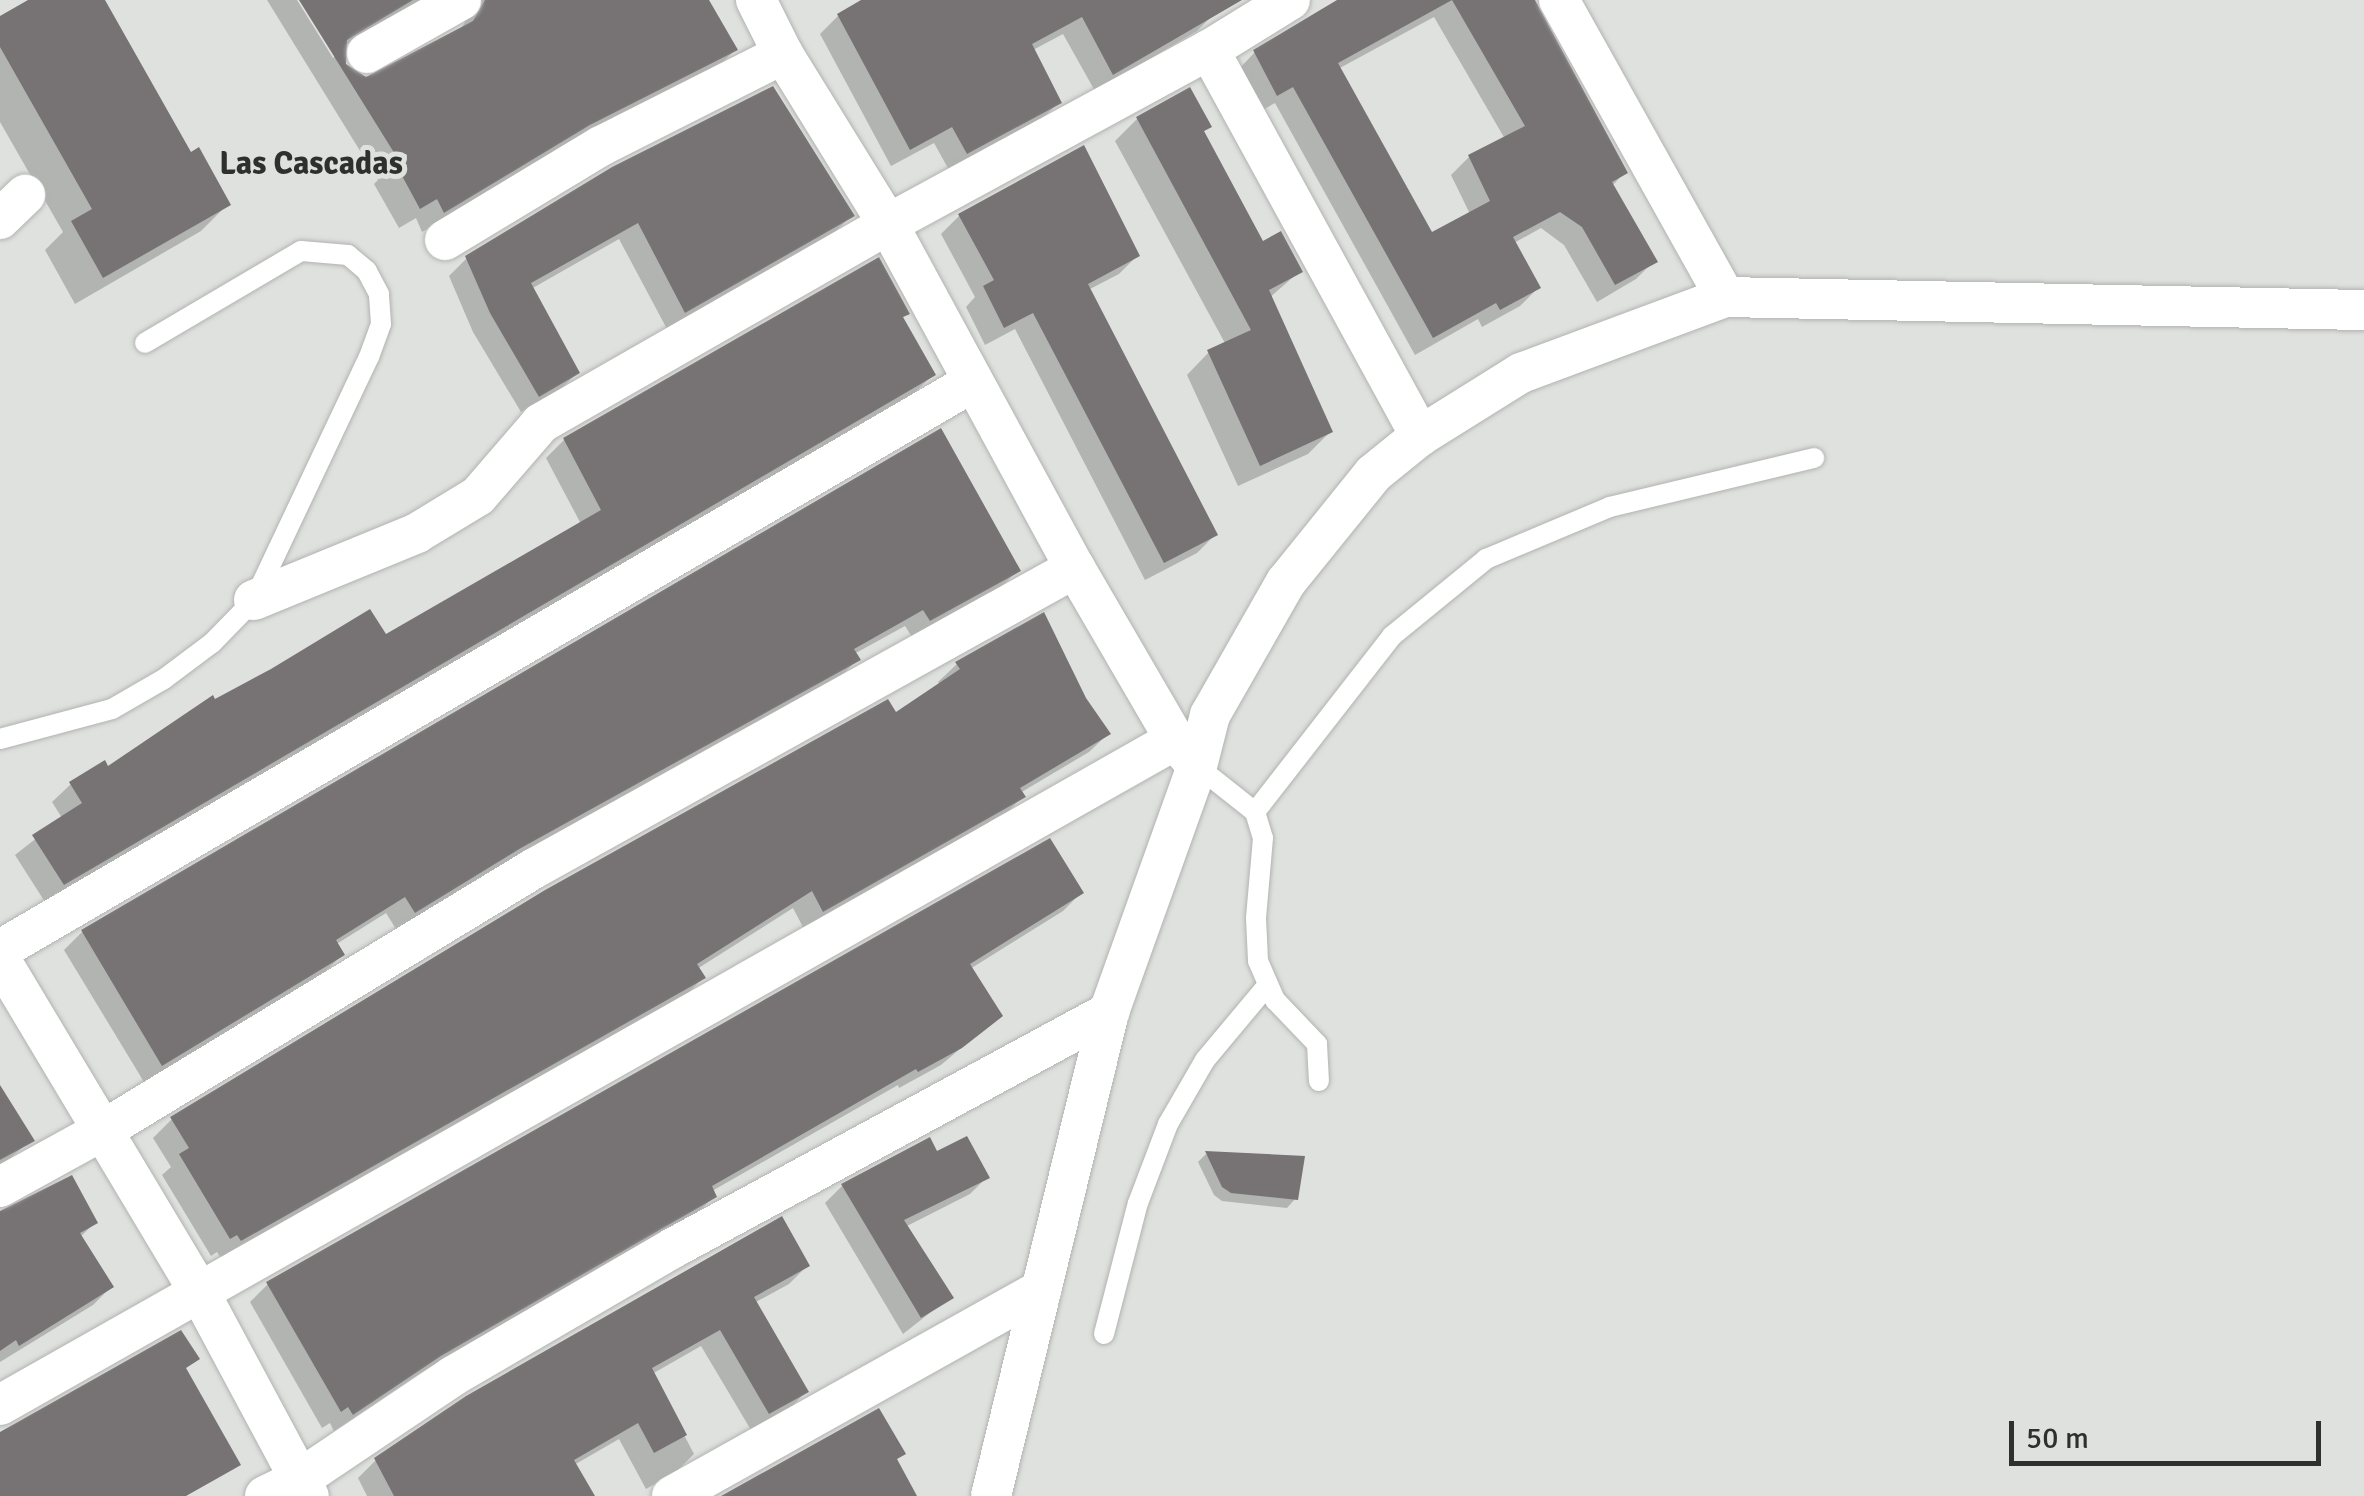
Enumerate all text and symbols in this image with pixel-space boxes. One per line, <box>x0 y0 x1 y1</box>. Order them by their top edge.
district label: Las Cascadas <box>219 145 403 183</box>
scale bar <box>2014 1401 2326 1463</box>
text: 50 m <box>2026 1420 2089 1457</box>

